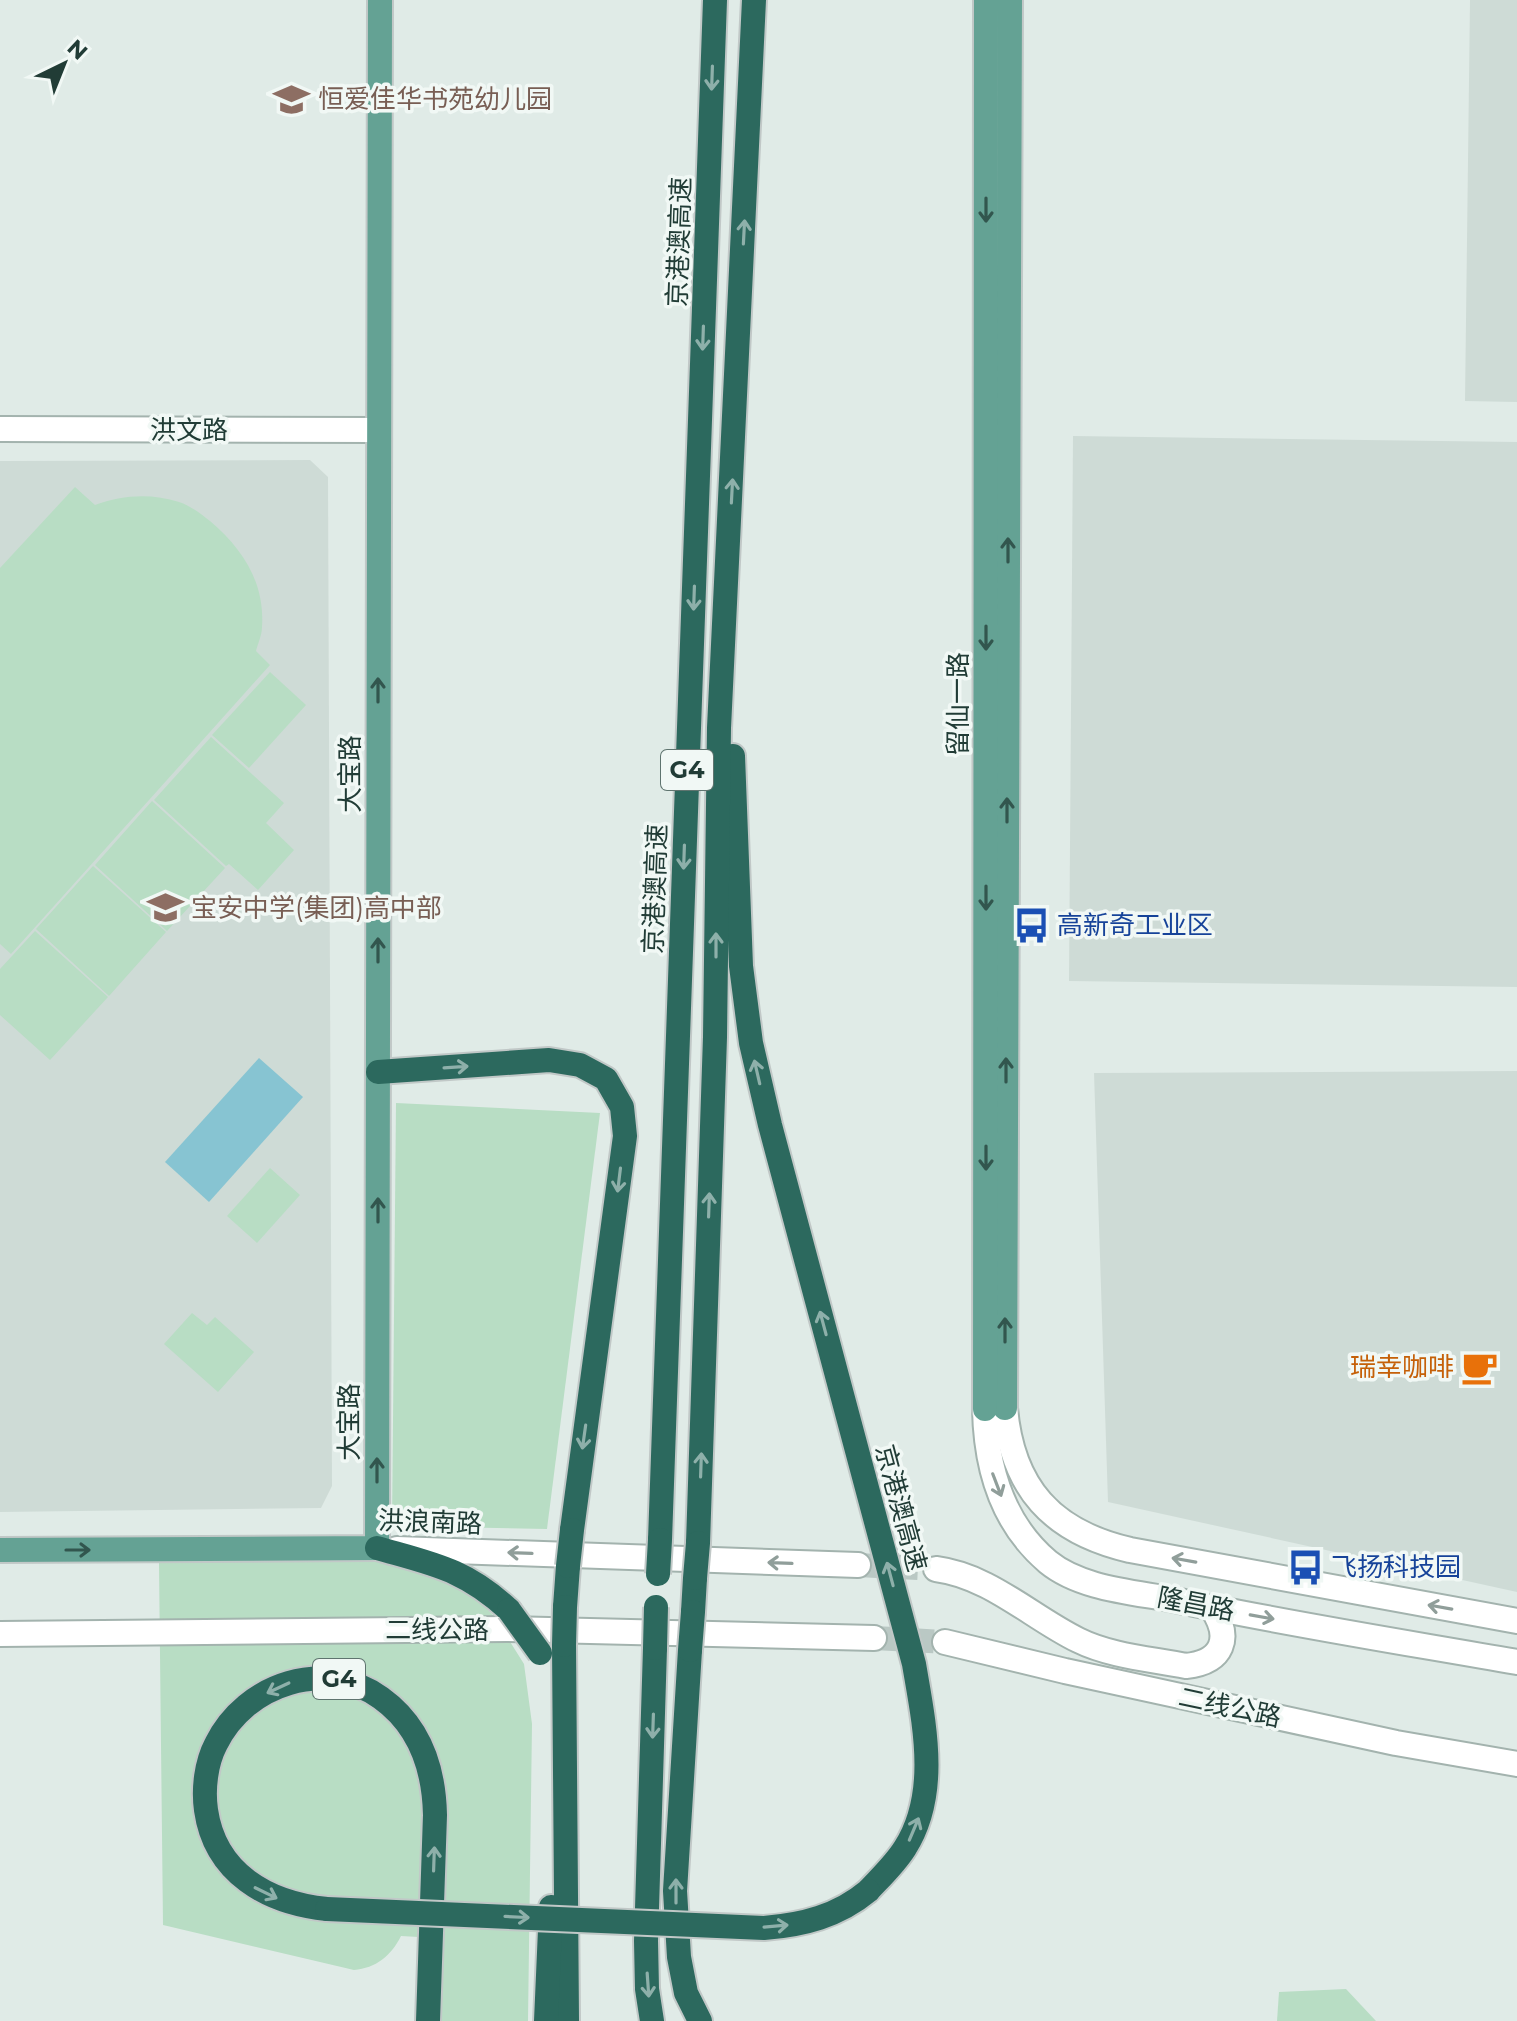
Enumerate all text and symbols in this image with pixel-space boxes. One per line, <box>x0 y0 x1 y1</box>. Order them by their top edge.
north arrow <box>24 24 104 104</box>
text: N <box>62 34 93 66</box>
one-way arrow <box>705 64 720 91</box>
school or university icon: 恒爱佳华书苑幼儿园 <box>273 80 311 118</box>
place label: 恒爱佳华书苑幼儿园 <box>318 83 552 115</box>
street label: 京港澳高速 <box>661 176 697 308</box>
one-way arrow <box>978 196 994 223</box>
one-way arrow <box>736 219 751 246</box>
one-way arrow <box>696 324 711 351</box>
street label: 洪文路 <box>150 414 228 446</box>
one-way arrow <box>724 478 739 505</box>
one-way arrow <box>1000 537 1016 564</box>
one-way arrow <box>686 584 701 611</box>
one-way arrow <box>978 624 994 651</box>
street label: 留仙一路 <box>942 652 974 756</box>
one-way arrow <box>370 677 386 704</box>
street label: 大宝路 <box>334 735 366 813</box>
road number: G4 <box>661 750 713 790</box>
one-way arrow <box>999 797 1015 824</box>
street label: 京港澳高速 <box>637 823 673 955</box>
one-way arrow <box>677 843 692 870</box>
one-way arrow <box>978 884 994 911</box>
school or university icon: 宝安中学(集团)高中部 <box>146 889 184 927</box>
place label: 宝安中学(集团)高中部 <box>191 892 442 924</box>
bus stop icon: 高新奇工业区 <box>1012 906 1050 944</box>
place label: 高新奇工业区 <box>1057 909 1213 941</box>
one-way arrow <box>708 932 723 959</box>
one-way arrow <box>370 937 386 964</box>
one-way arrow <box>998 1057 1014 1084</box>
one-way arrow <box>442 1059 469 1074</box>
one-way arrow <box>749 1059 764 1085</box>
one-way arrow <box>978 1144 994 1171</box>
one-way arrow <box>611 1167 626 1192</box>
one-way arrow <box>702 1192 717 1219</box>
one-way arrow <box>370 1197 386 1224</box>
one-way arrow <box>814 1311 829 1337</box>
one-way arrow <box>998 1317 1013 1344</box>
cafe icon: 瑞幸咖啡 <box>1461 1348 1499 1386</box>
place label: 瑞幸咖啡 <box>1350 1351 1454 1383</box>
street label: 大宝路 <box>333 1383 365 1461</box>
one-way arrow <box>577 1424 592 1450</box>
street label: 京港澳高速 <box>869 1441 933 1575</box>
one-way arrow <box>693 1452 708 1479</box>
one-way arrow <box>369 1457 385 1484</box>
one-way arrow <box>991 1472 1005 1497</box>
street label: 洪浪南路 <box>377 1504 483 1540</box>
one-way arrow <box>64 1542 91 1558</box>
one-way arrow <box>507 1546 534 1561</box>
bus stop icon: 飞扬科技园 <box>1286 1548 1324 1586</box>
place label: 飞扬科技园 <box>1331 1551 1461 1583</box>
one-way arrow <box>1172 1552 1198 1567</box>
one-way arrow <box>767 1555 794 1570</box>
one-way arrow <box>882 1562 897 1588</box>
street label: 隆昌路 <box>1155 1581 1237 1627</box>
one-way arrow <box>1428 1598 1453 1613</box>
one-way arrow <box>1249 1610 1274 1625</box>
street label: 二线公路 <box>385 1614 489 1646</box>
road number: G4 <box>313 1659 365 1699</box>
one-way arrow <box>266 1681 290 1696</box>
street label: 二线公路 <box>1176 1681 1284 1733</box>
one-way arrow <box>645 1712 660 1739</box>
one-way arrow <box>907 1817 922 1841</box>
one-way arrow <box>426 1846 441 1873</box>
one-way arrow <box>668 1878 684 1905</box>
one-way arrow <box>253 1886 277 1901</box>
one-way arrow <box>503 1910 530 1925</box>
one-way arrow <box>762 1919 789 1934</box>
one-way arrow <box>641 1972 656 1998</box>

